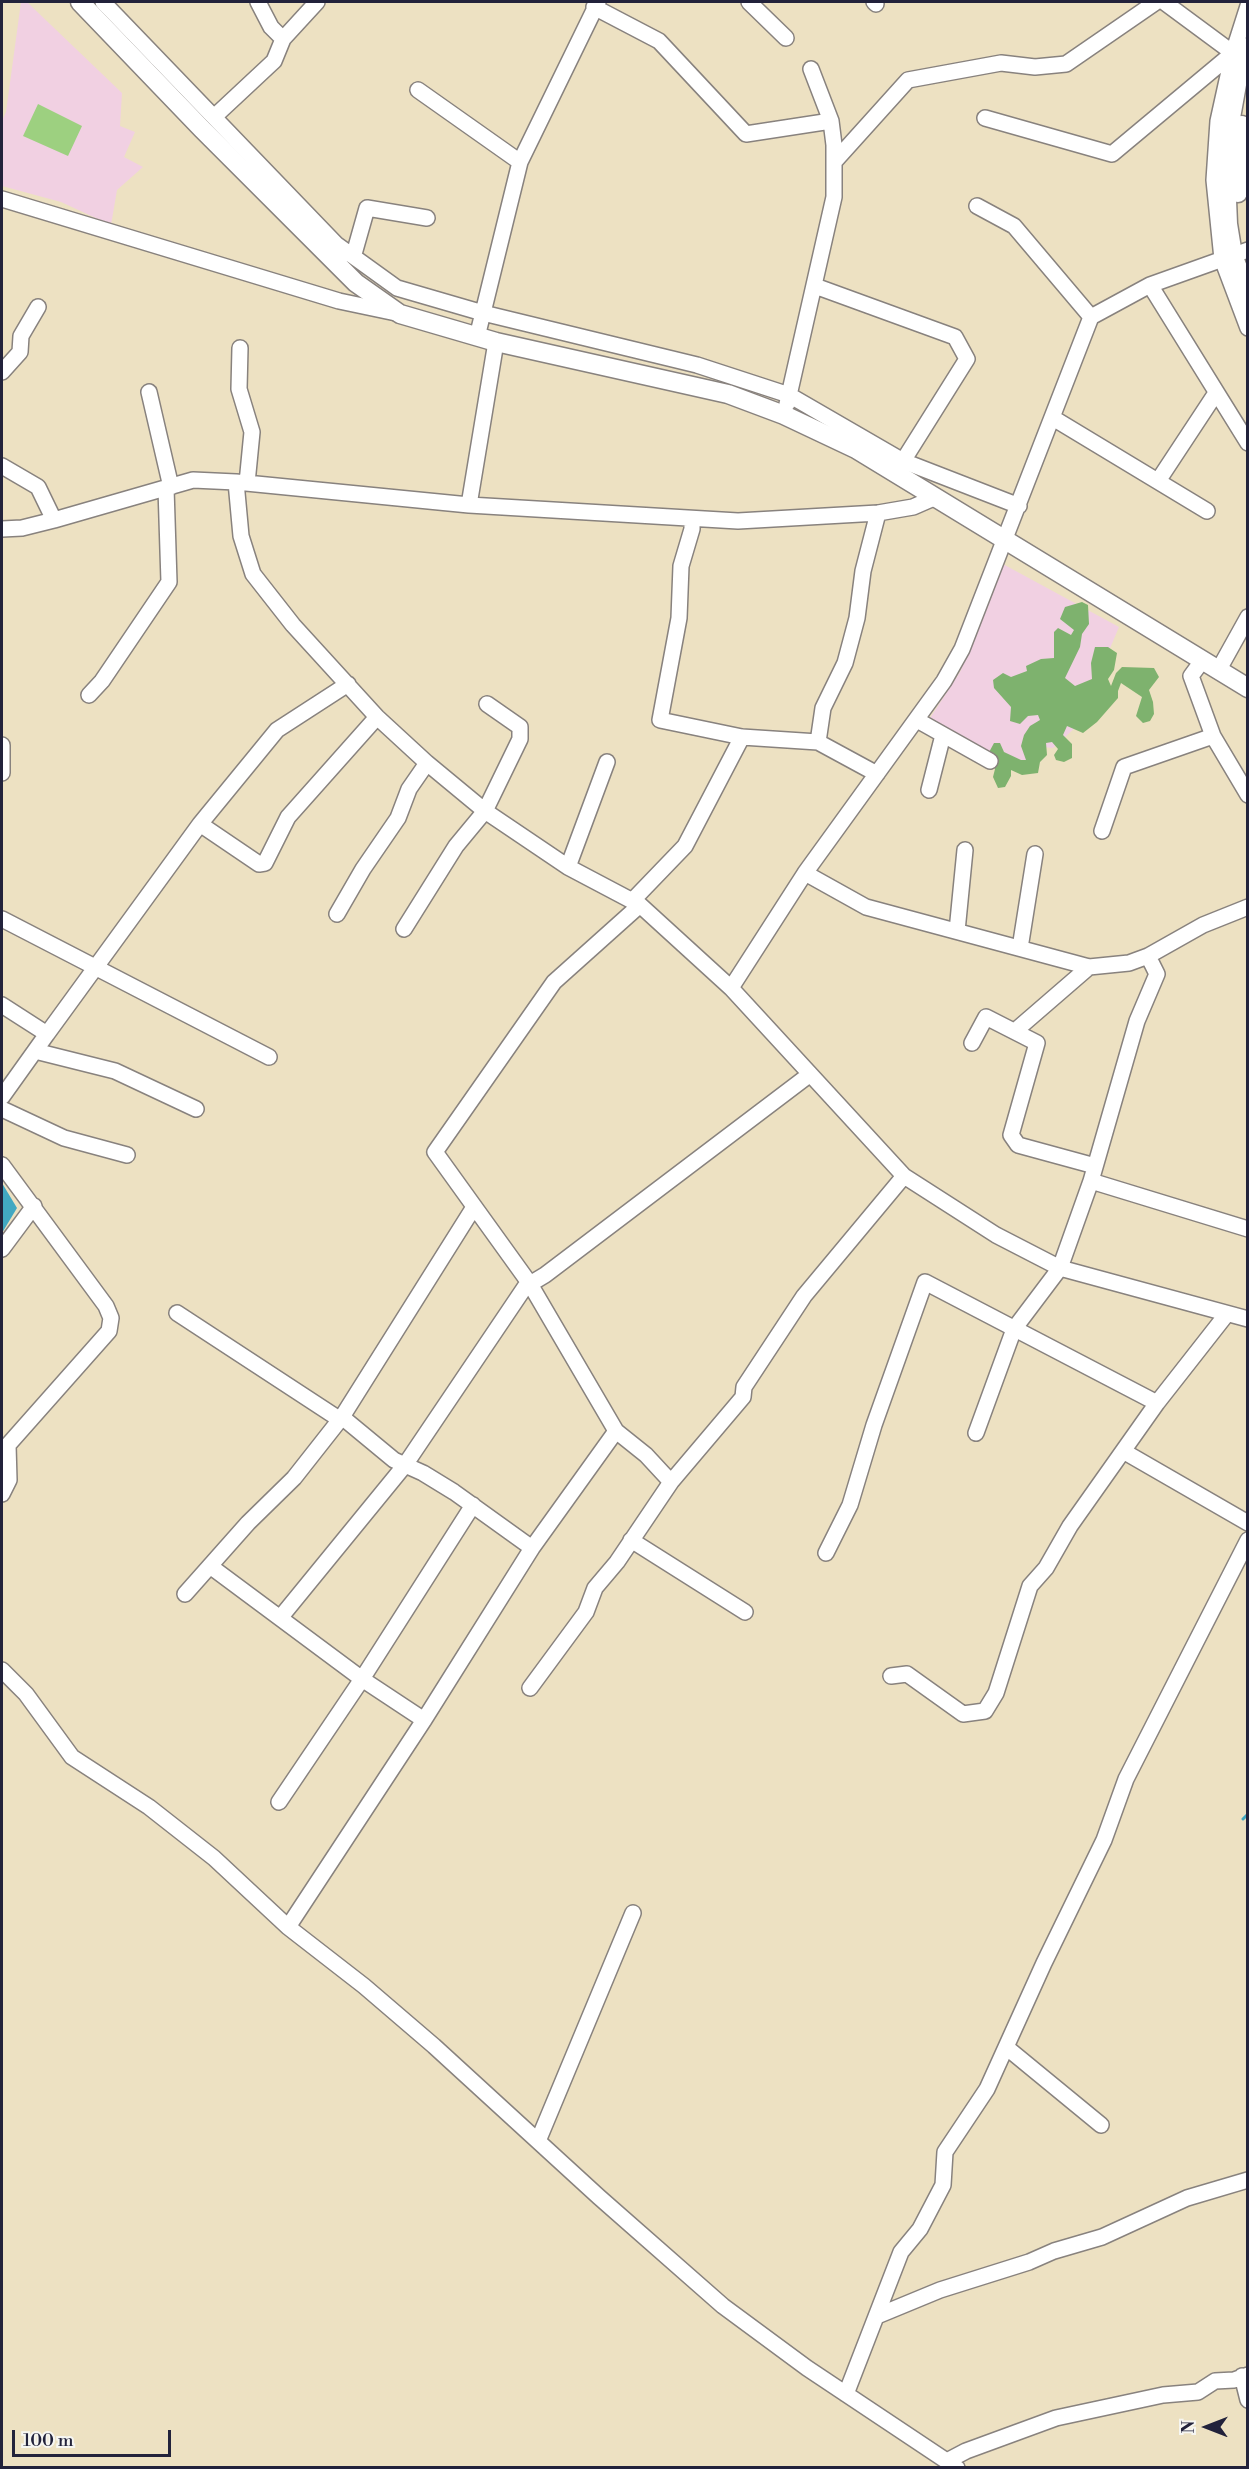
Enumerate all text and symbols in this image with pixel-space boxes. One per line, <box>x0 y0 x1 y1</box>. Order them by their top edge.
north arrow <box>1177 2397 1237 2457</box>
scale bar <box>15 2418 174 2456</box>
text: N <box>1179 2421 1199 2433</box>
text: 100 m <box>23 2429 74 2452</box>

